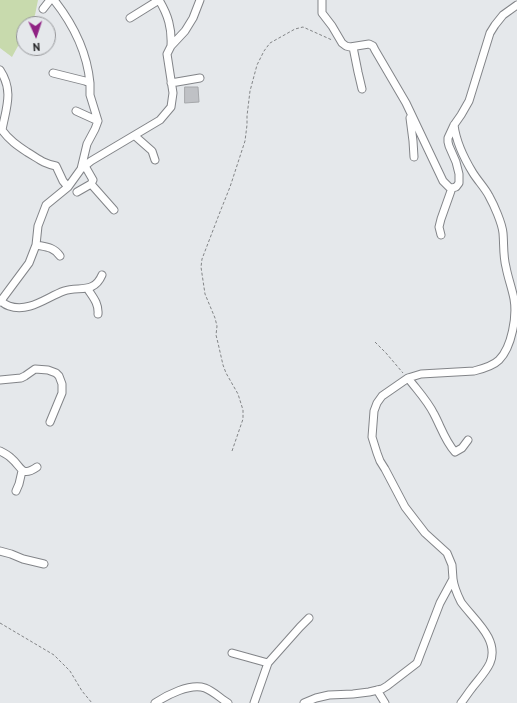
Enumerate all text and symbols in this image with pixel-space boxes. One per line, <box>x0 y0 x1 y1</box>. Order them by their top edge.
north arrow <box>16 16 56 56</box>
text: N <box>33 40 41 54</box>

